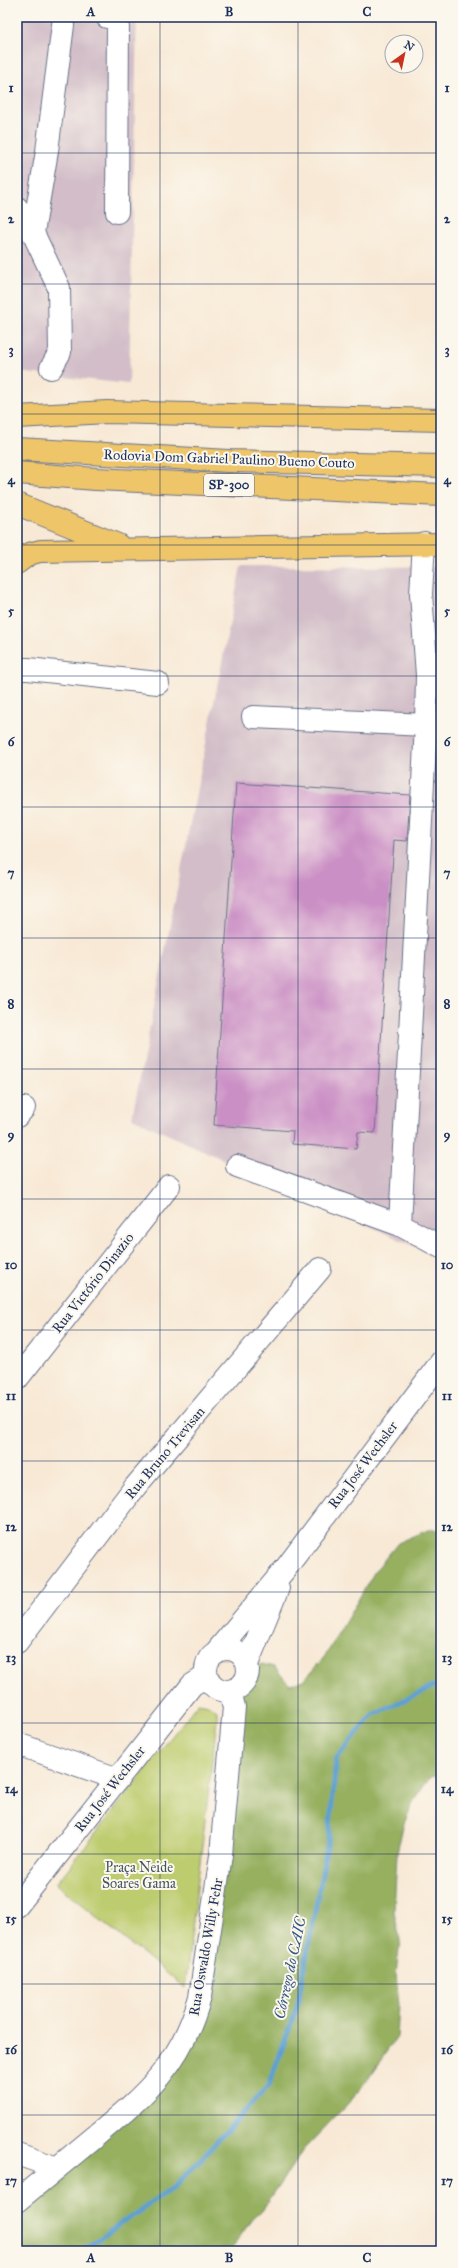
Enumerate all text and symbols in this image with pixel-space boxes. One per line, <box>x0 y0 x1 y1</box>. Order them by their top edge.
text: A <box>86 4 96 20</box>
text: B <box>225 4 234 20</box>
text: C <box>363 4 372 20</box>
north arrow <box>384 34 424 74</box>
text: N <box>402 38 417 54</box>
text: 1 <box>8 80 14 96</box>
text: 1 <box>444 80 450 96</box>
text: 2 <box>8 211 15 227</box>
text: 2 <box>444 211 451 227</box>
text: 3 <box>8 342 14 358</box>
text: 3 <box>444 342 450 358</box>
street label: Rodovia Dom Gabriel Paulino Bueno Couto <box>103 446 355 472</box>
text: 4 <box>7 472 15 488</box>
text: 4 <box>443 472 451 488</box>
road number: SP-300 <box>204 474 254 496</box>
text: 5 <box>8 603 15 619</box>
text: 5 <box>444 603 451 619</box>
text: 6 <box>8 734 16 750</box>
text: 6 <box>444 734 452 750</box>
text: 7 <box>8 865 15 881</box>
text: 7 <box>444 865 451 881</box>
text: 8 <box>8 996 15 1012</box>
text: 8 <box>444 996 451 1012</box>
text: 9 <box>8 1127 15 1143</box>
text: 9 <box>444 1127 451 1143</box>
street label: Rua Victório Dinazio <box>49 1229 137 1337</box>
text: 10 <box>5 1257 18 1273</box>
text: 10 <box>441 1257 454 1273</box>
text: 11 <box>6 1388 16 1404</box>
text: 11 <box>442 1388 452 1404</box>
street label: Rua Bruno Trevisan <box>121 1403 209 1503</box>
street label: Rua José Wechsler <box>325 1417 403 1513</box>
text: 12 <box>5 1519 17 1535</box>
text: 12 <box>441 1519 453 1535</box>
text: 13 <box>6 1650 16 1666</box>
text: 13 <box>442 1650 452 1666</box>
street label: Rua José Wechsler <box>71 1742 150 1836</box>
text: 14 <box>5 1781 18 1797</box>
text: 14 <box>441 1781 454 1797</box>
park label: Praça Neide Soares Gama <box>102 1859 176 1892</box>
street label: Rua Oswaldo Willy Fehr <box>186 1876 227 2017</box>
text: 15 <box>5 1911 17 1927</box>
text: 15 <box>441 1911 453 1927</box>
water label: Córrego do CAIC <box>270 1914 310 2021</box>
text: 16 <box>5 2042 18 2058</box>
text: 16 <box>441 2042 454 2058</box>
text: 17 <box>5 2173 17 2189</box>
text: 17 <box>441 2173 453 2189</box>
text: A <box>86 2250 96 2266</box>
text: B <box>225 2250 234 2266</box>
text: C <box>363 2250 372 2266</box>

